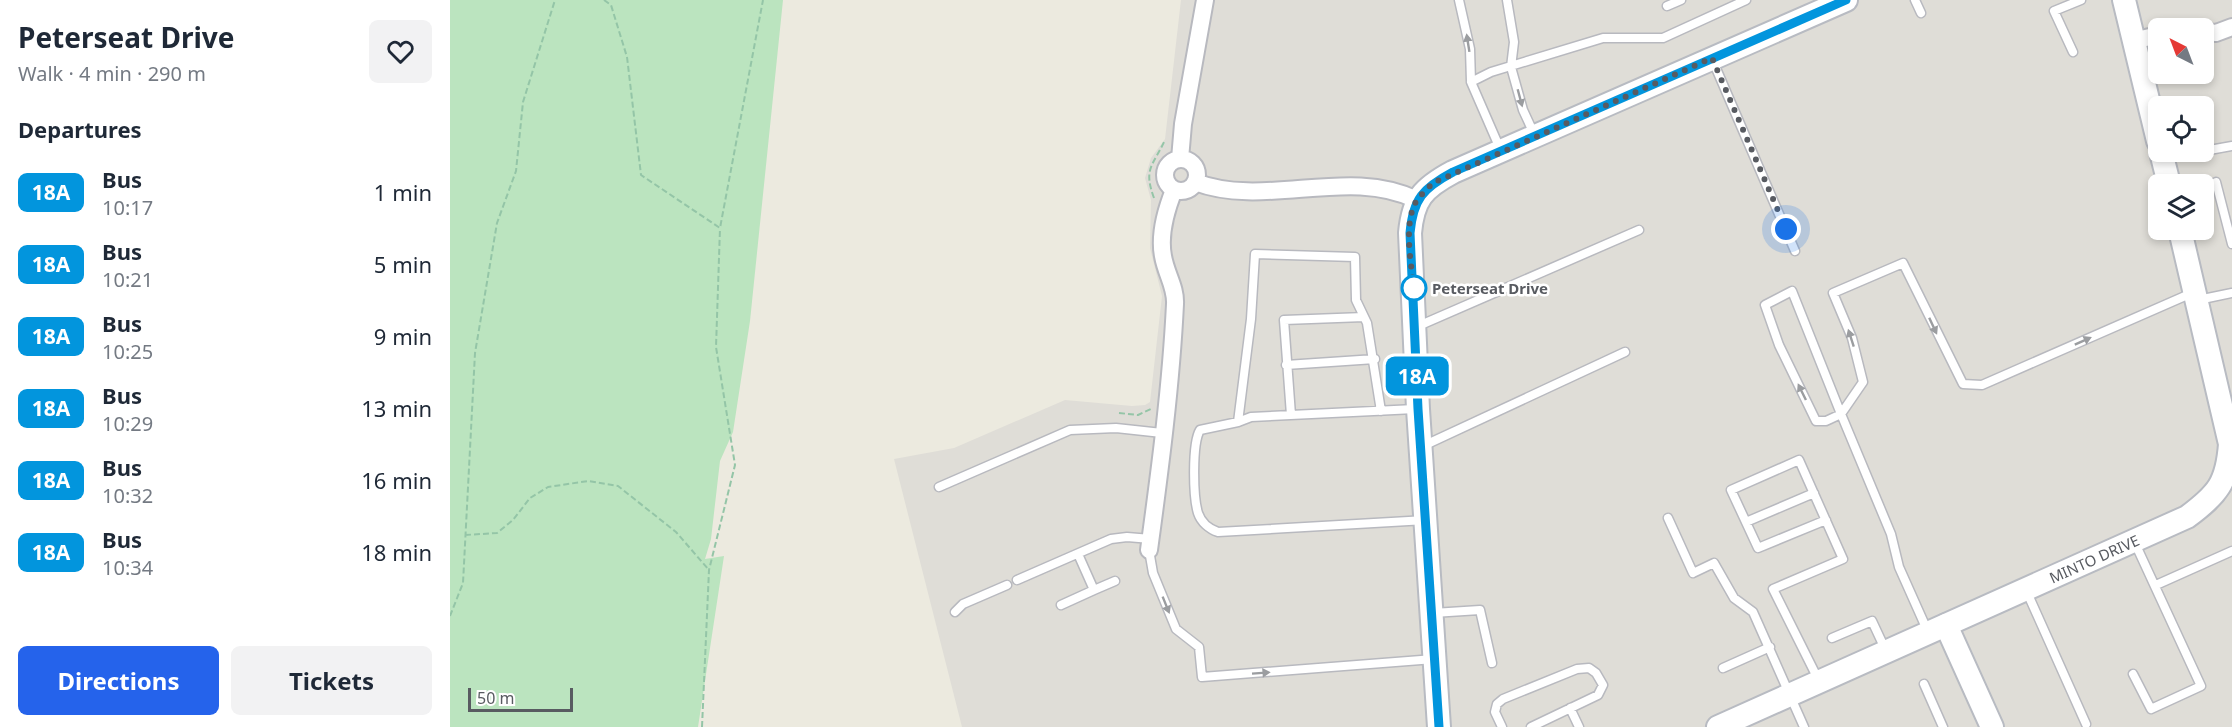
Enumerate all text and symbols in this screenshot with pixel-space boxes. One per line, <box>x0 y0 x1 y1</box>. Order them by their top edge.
text: Peterseat Drive <box>18 18 235 56</box>
north arrow <box>2148 18 2214 84</box>
map controls <box>2148 18 2214 240</box>
button: heart <box>369 20 432 83</box>
one-way arrow <box>1464 34 1473 53</box>
text: Walk · 4 min · 290 m <box>18 60 206 87</box>
one-way arrow <box>1516 90 1525 108</box>
button: locate <box>2148 96 2214 162</box>
text: Departures <box>18 114 142 144</box>
text: Bus <box>102 164 142 194</box>
button: layers <box>2148 174 2214 240</box>
text: 1 min <box>374 177 432 207</box>
text: 18A <box>32 178 70 206</box>
text: 10:17 <box>102 194 153 221</box>
your location <box>1771 214 1801 244</box>
text: Bus <box>102 236 142 266</box>
text: 5 min <box>374 249 432 279</box>
text: 18A <box>32 250 70 278</box>
text: 10:21 <box>102 266 153 293</box>
marker: Peterseat Drive <box>1401 275 1427 301</box>
place label: Peterseat Drive <box>1432 278 1548 298</box>
text: Bus <box>102 308 142 338</box>
one-way arrow <box>1929 317 1938 334</box>
text: 9 min <box>374 321 432 351</box>
text: 18A <box>32 322 70 350</box>
one-way arrow <box>1846 329 1856 347</box>
one-way arrow <box>2075 336 2092 345</box>
text: 10:25 <box>102 338 153 365</box>
line badge: 18A <box>1382 356 1452 395</box>
text: 18A <box>1398 362 1436 390</box>
text: Bus <box>102 380 142 410</box>
one-way arrow <box>1797 384 1807 401</box>
text: 13 min <box>361 393 432 423</box>
text: 18A <box>32 394 70 422</box>
text: 10:29 <box>102 410 153 437</box>
text: Bus <box>102 452 142 482</box>
text: 16 min <box>361 465 432 495</box>
text: 18A <box>32 466 70 494</box>
text: 10:32 <box>102 482 153 509</box>
text: Bus <box>102 524 142 554</box>
street label: MINTO DRIVE <box>2046 530 2142 587</box>
text: 18 min <box>361 537 432 567</box>
text: 18A <box>32 538 70 566</box>
text: 10:34 <box>102 554 153 581</box>
one-way arrow <box>1161 597 1171 615</box>
button: Directions <box>18 646 219 715</box>
button: Tickets <box>231 646 432 715</box>
one-way arrow <box>1251 668 1270 677</box>
scale bar <box>468 685 573 712</box>
text: 50 m <box>477 687 514 709</box>

